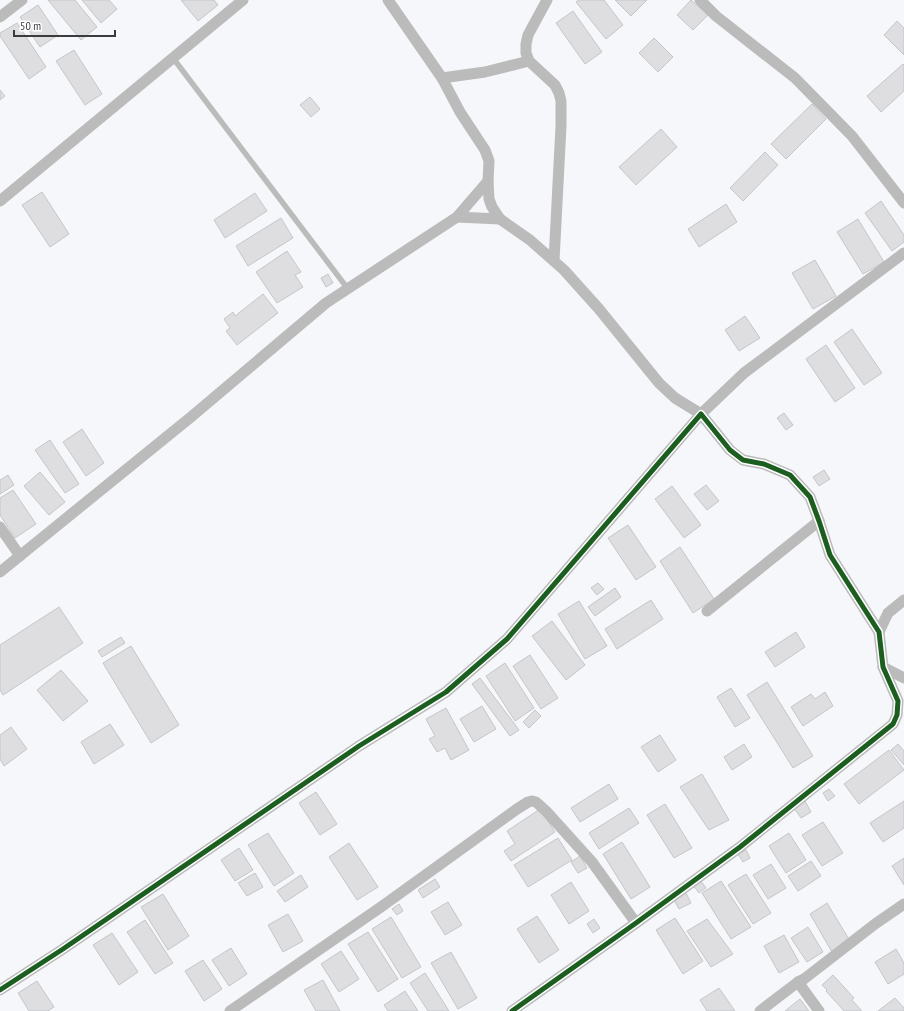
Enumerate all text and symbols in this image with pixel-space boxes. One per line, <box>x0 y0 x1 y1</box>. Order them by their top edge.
scale bar <box>14 12 115 38</box>
text: 50 m <box>20 18 41 33</box>

